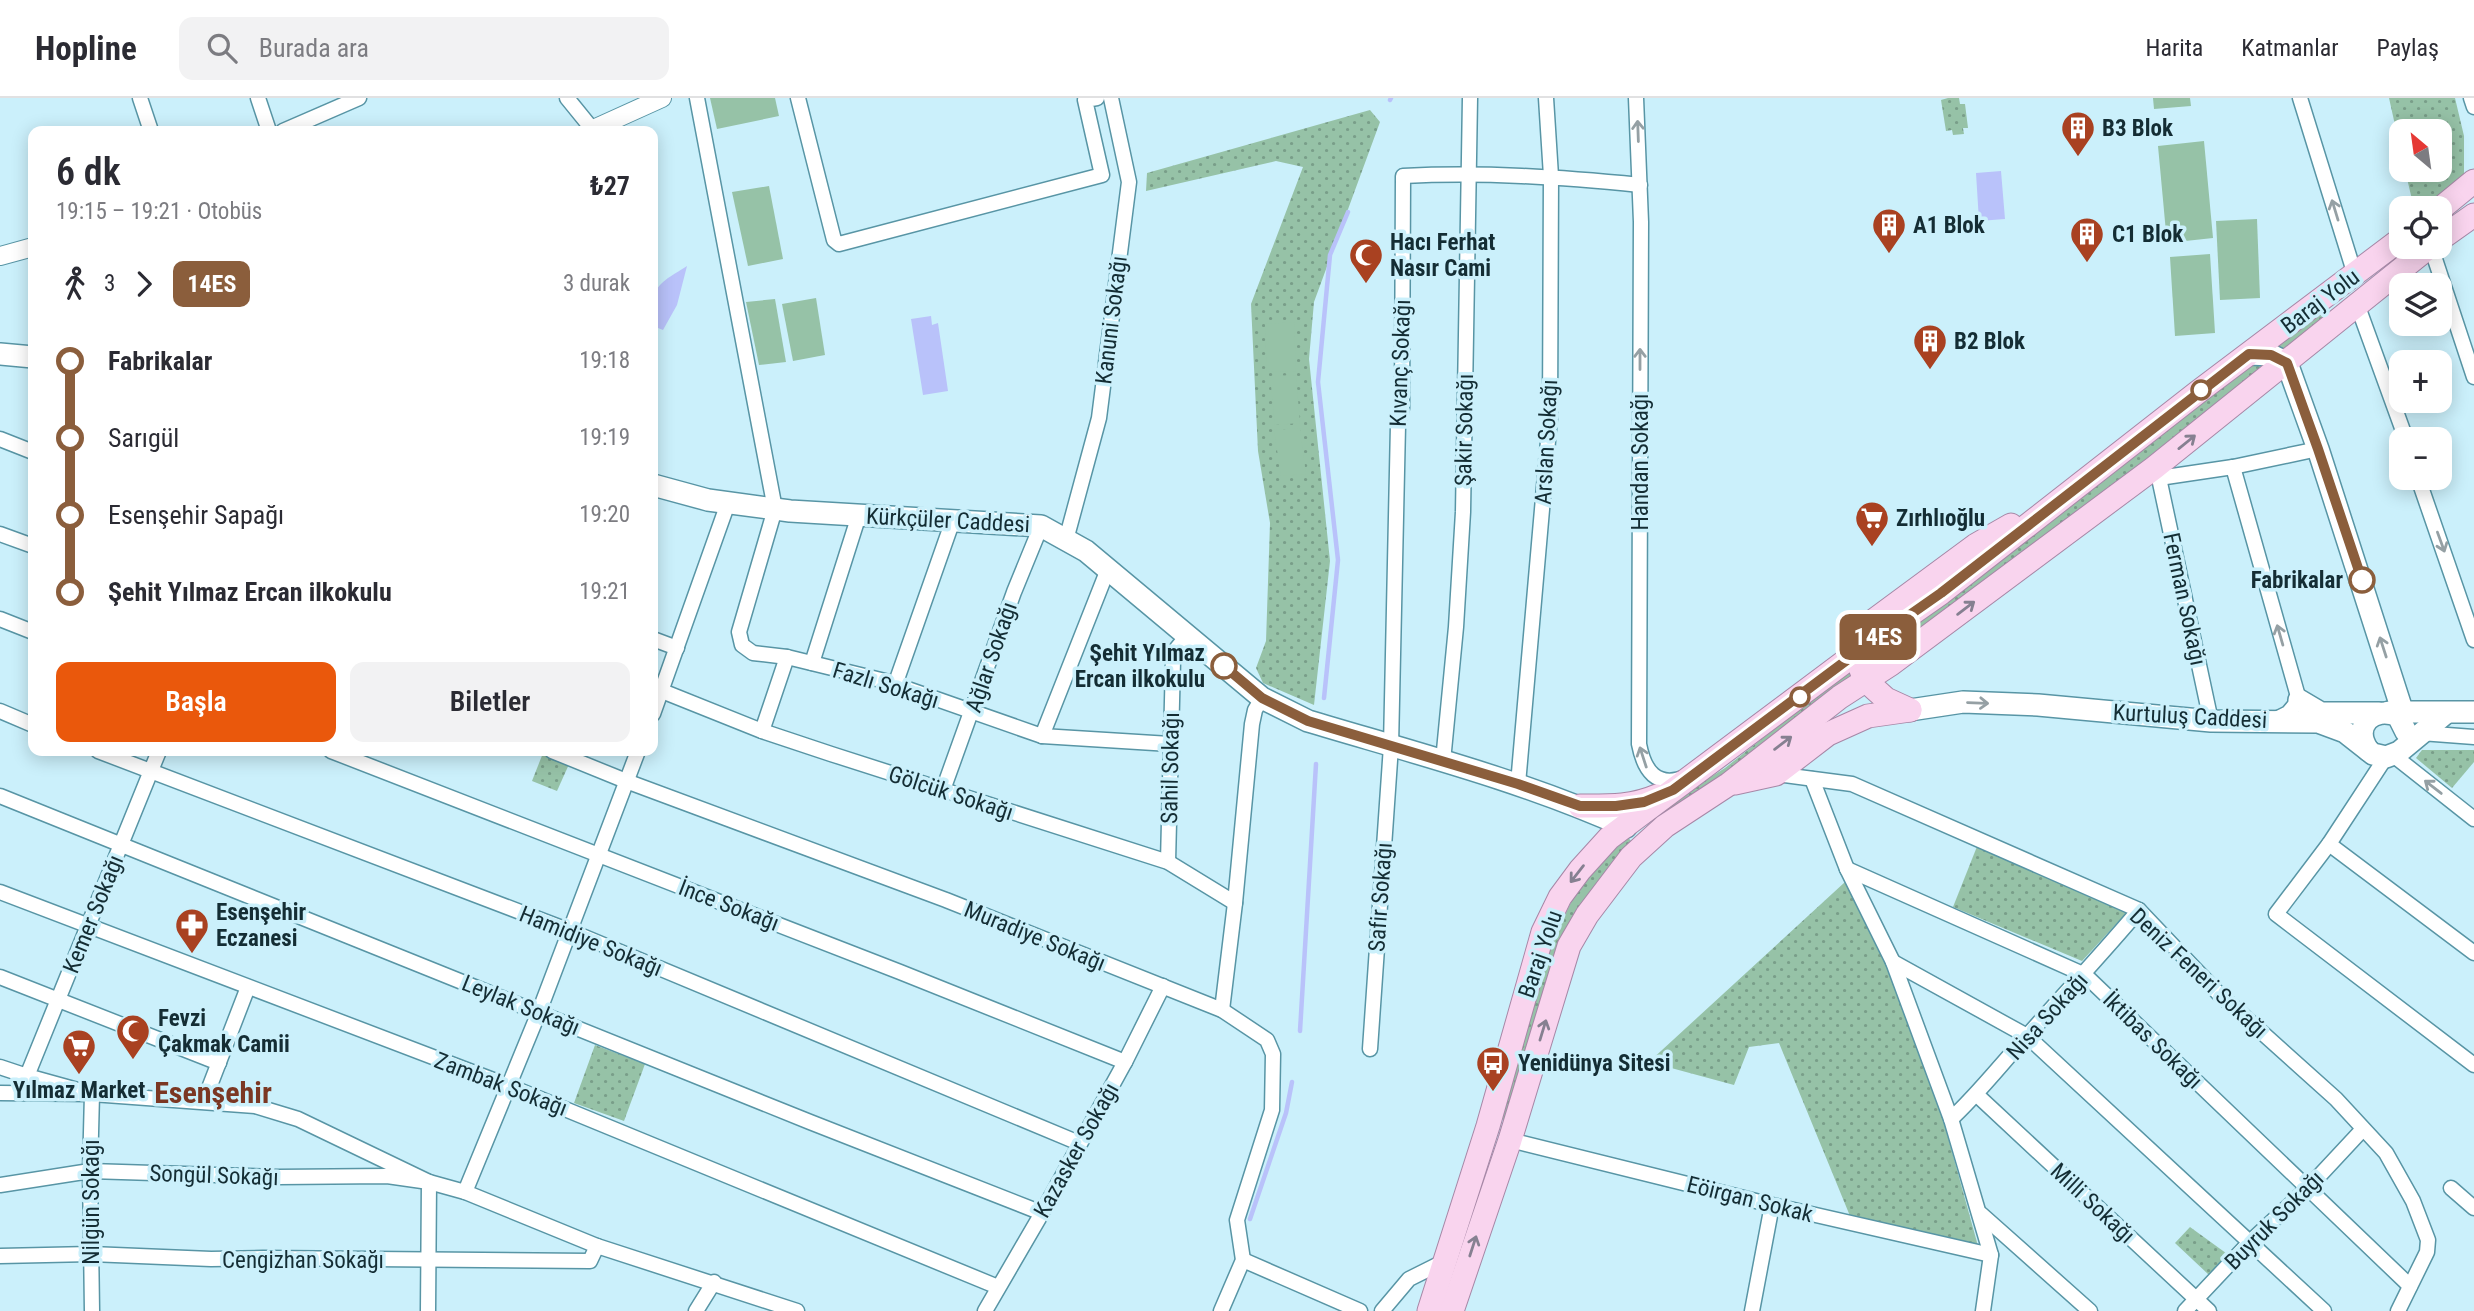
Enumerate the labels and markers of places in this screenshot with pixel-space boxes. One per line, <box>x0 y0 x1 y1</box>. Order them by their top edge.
building icon: B3 Blok <box>2059 109 2097 158</box>
place label: B3 Blok <box>2102 115 2174 142</box>
building icon: A1 Blok <box>1870 206 1908 255</box>
place label: A1 Blok <box>1913 212 1986 239</box>
building icon: C1 Blok <box>2068 215 2106 264</box>
place label: C1 Blok <box>2112 221 2184 248</box>
place label: Hacı Ferhat Nasır Cami <box>1390 229 1495 282</box>
mosque icon: Hacı Ferhat Nasır Cami <box>1347 236 1385 285</box>
building icon: B2 Blok <box>1911 322 1949 371</box>
place label: B2 Blok <box>1954 328 2026 355</box>
unlabelled marker <box>2191 380 2211 400</box>
supermarket icon: Zırhlıoğlu <box>1853 499 1891 548</box>
place label: Zırhlıoğlu <box>1896 505 1985 532</box>
place label: Fabrikalar <box>2251 567 2343 594</box>
marker: Fabrikalar <box>2349 567 2375 593</box>
place label: Şehit Yılmaz Ercan ilkokulu <box>1075 640 1205 693</box>
marker: Şehit Yılmaz Ercan ilkokulu <box>1211 653 1237 679</box>
unlabelled marker <box>1790 687 1810 707</box>
place label: Esenşehir Eczanesi <box>216 899 307 952</box>
pharmacy icon: Esenşehir Eczanesi <box>173 906 211 955</box>
place label: Fevzi Çakmak Camii <box>158 1005 290 1058</box>
mosque icon: Fevzi Çakmak Camii <box>114 1012 152 1061</box>
supermarket icon: Yılmaz Market <box>60 1027 98 1076</box>
bus stop icon: Yenidünya Sitesi <box>1474 1044 1512 1093</box>
place label: Yenidünya Sitesi <box>1518 1050 1671 1077</box>
place label: Yılmaz Market <box>13 1077 145 1104</box>

